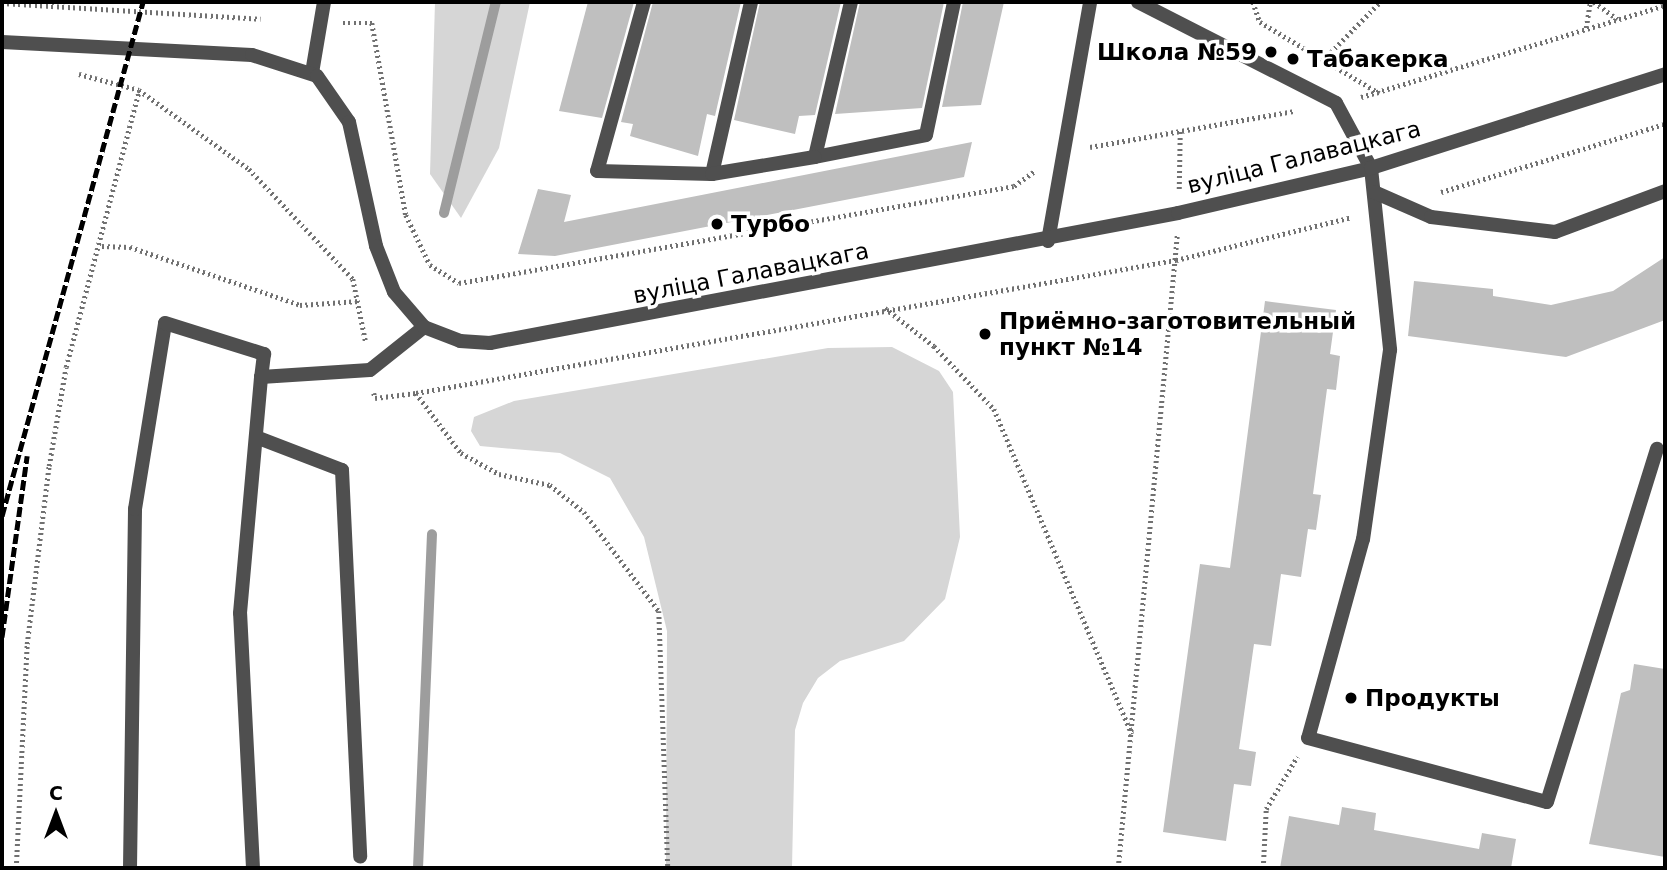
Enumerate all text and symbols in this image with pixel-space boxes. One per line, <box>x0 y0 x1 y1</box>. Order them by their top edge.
place label: Школа №59 <box>1097 38 1257 66</box>
marker: Школа №59 <box>1263 44 1279 60</box>
place label: Табакерка <box>1307 45 1449 73</box>
marker: Табакерка <box>1285 51 1301 67</box>
street label: вуліца Галавацкага <box>1184 115 1424 199</box>
place label: Турбо <box>731 210 810 238</box>
marker: Турбо <box>709 216 725 232</box>
street label: вуліца Галавацкага <box>631 237 871 309</box>
place label: Приёмно-заготовительный пункт №14 <box>999 307 1356 361</box>
marker: Приёмно-заготовительный пункт №14 <box>977 326 993 342</box>
place label: Продукты <box>1365 684 1500 712</box>
marker: Продукты <box>1343 690 1359 706</box>
north arrow <box>21 779 91 849</box>
text: С <box>49 782 63 804</box>

